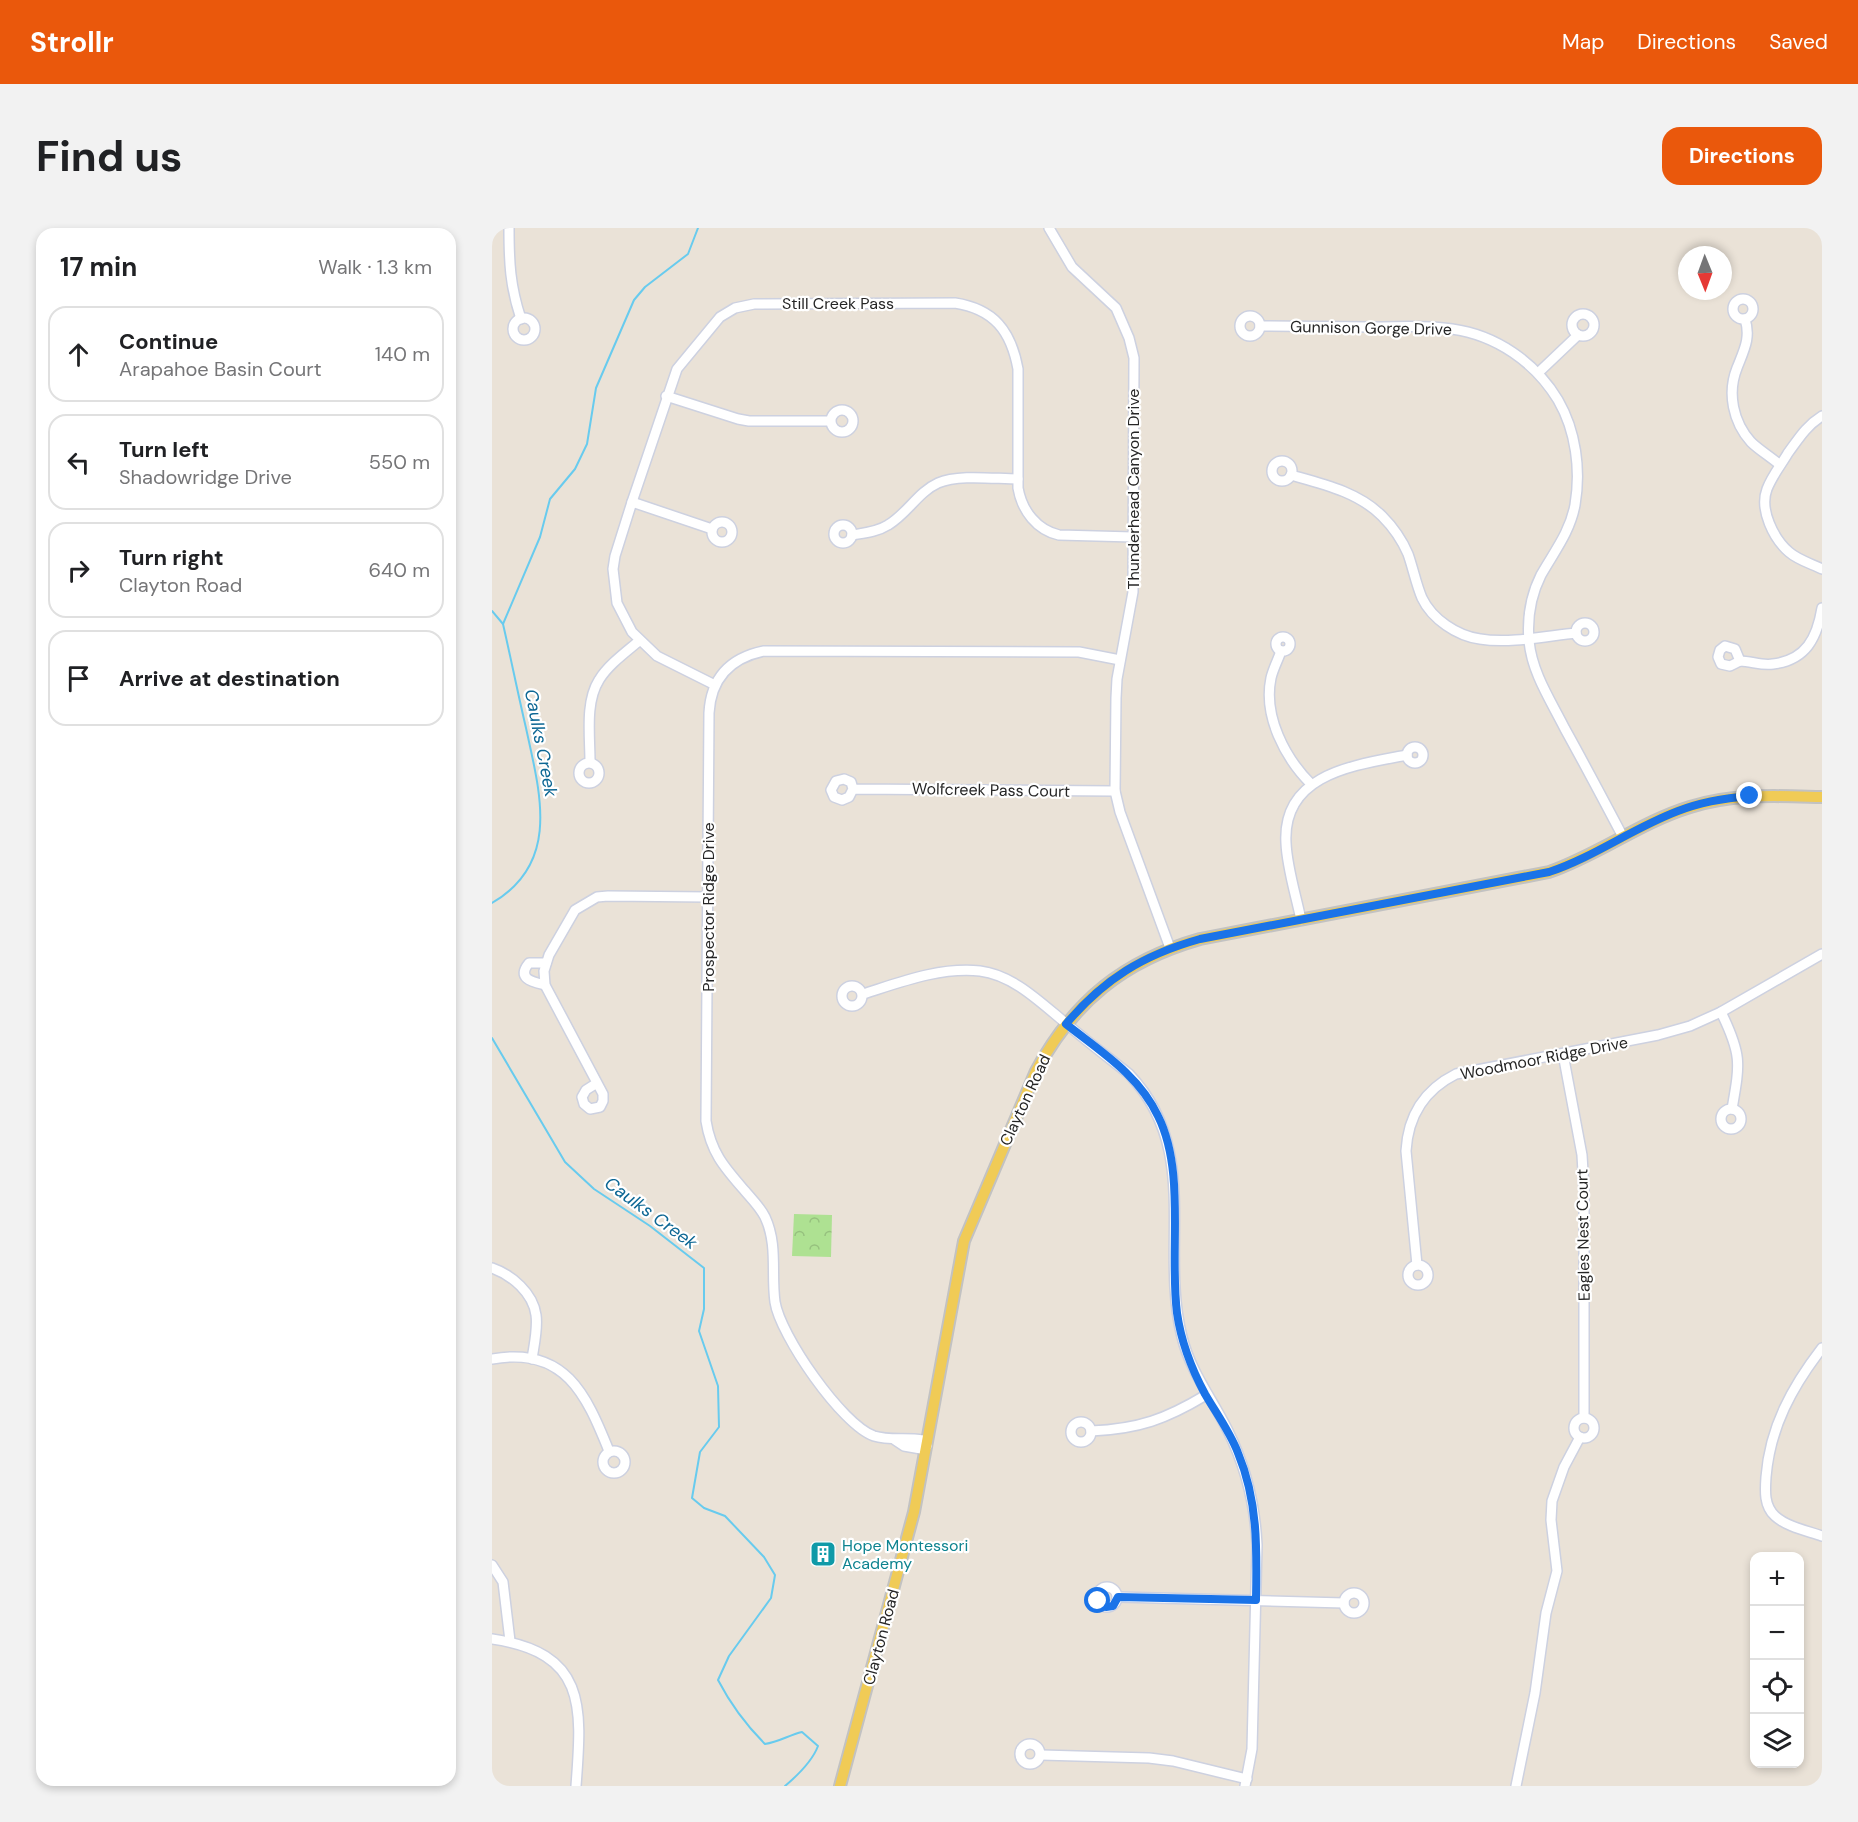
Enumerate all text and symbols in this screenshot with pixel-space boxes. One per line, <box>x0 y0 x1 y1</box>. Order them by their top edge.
text: Strollr <box>30 24 114 61</box>
text: Map <box>1562 28 1604 56</box>
text: Directions <box>1637 28 1736 56</box>
text: Saved <box>1769 28 1828 56</box>
button: Directions <box>1662 127 1822 185</box>
text: Find us <box>36 129 182 184</box>
north arrow <box>1678 246 1732 300</box>
text: 17 min <box>60 250 137 284</box>
text: Walk · 1.3 km <box>318 254 432 280</box>
street label: Still Creek Pass <box>782 293 894 314</box>
street label: Gunnison Gorge Drive <box>1290 316 1452 340</box>
text: Continue <box>119 327 218 356</box>
icon: ahead <box>62 338 95 371</box>
text: 140 m <box>375 341 430 367</box>
text: Arapahoe Basin Court <box>119 356 321 382</box>
street label: Thunderhead Canyon Drive <box>1123 389 1144 589</box>
text: Turn left <box>119 435 209 464</box>
icon: left <box>62 446 95 479</box>
text: 550 m <box>369 449 430 475</box>
text: Shadowridge Drive <box>119 464 292 490</box>
text: Turn right <box>119 543 224 572</box>
icon: right <box>62 554 95 587</box>
text: 640 m <box>368 557 430 583</box>
text: Clayton Road <box>119 572 242 598</box>
icon: arrive <box>62 662 95 695</box>
text: Arrive at destination <box>119 664 340 693</box>
water label: Caulks Creek <box>519 687 563 800</box>
street label: Wolfcreek Pass Court <box>912 778 1070 802</box>
route end <box>1736 782 1762 808</box>
street label: Prospector Ridge Drive <box>698 822 719 992</box>
street label: Woodmoor Ridge Drive <box>1458 1031 1630 1085</box>
street label: Clayton Road <box>995 1051 1055 1149</box>
street label: Eagles Nest Court <box>1571 1169 1595 1301</box>
water label: Caulks Creek <box>600 1171 703 1255</box>
place label: Hope Montessori Academy <box>842 1535 968 1574</box>
building icon: Hope Montessori Academy <box>808 1539 838 1569</box>
map controls <box>1750 1552 1804 1768</box>
button: + <box>1750 1552 1804 1606</box>
street label: Clayton Road <box>858 1587 904 1687</box>
route start <box>1084 1587 1110 1613</box>
button: − <box>1750 1606 1804 1660</box>
button: locate <box>1750 1660 1804 1714</box>
button: layers <box>1750 1714 1804 1768</box>

